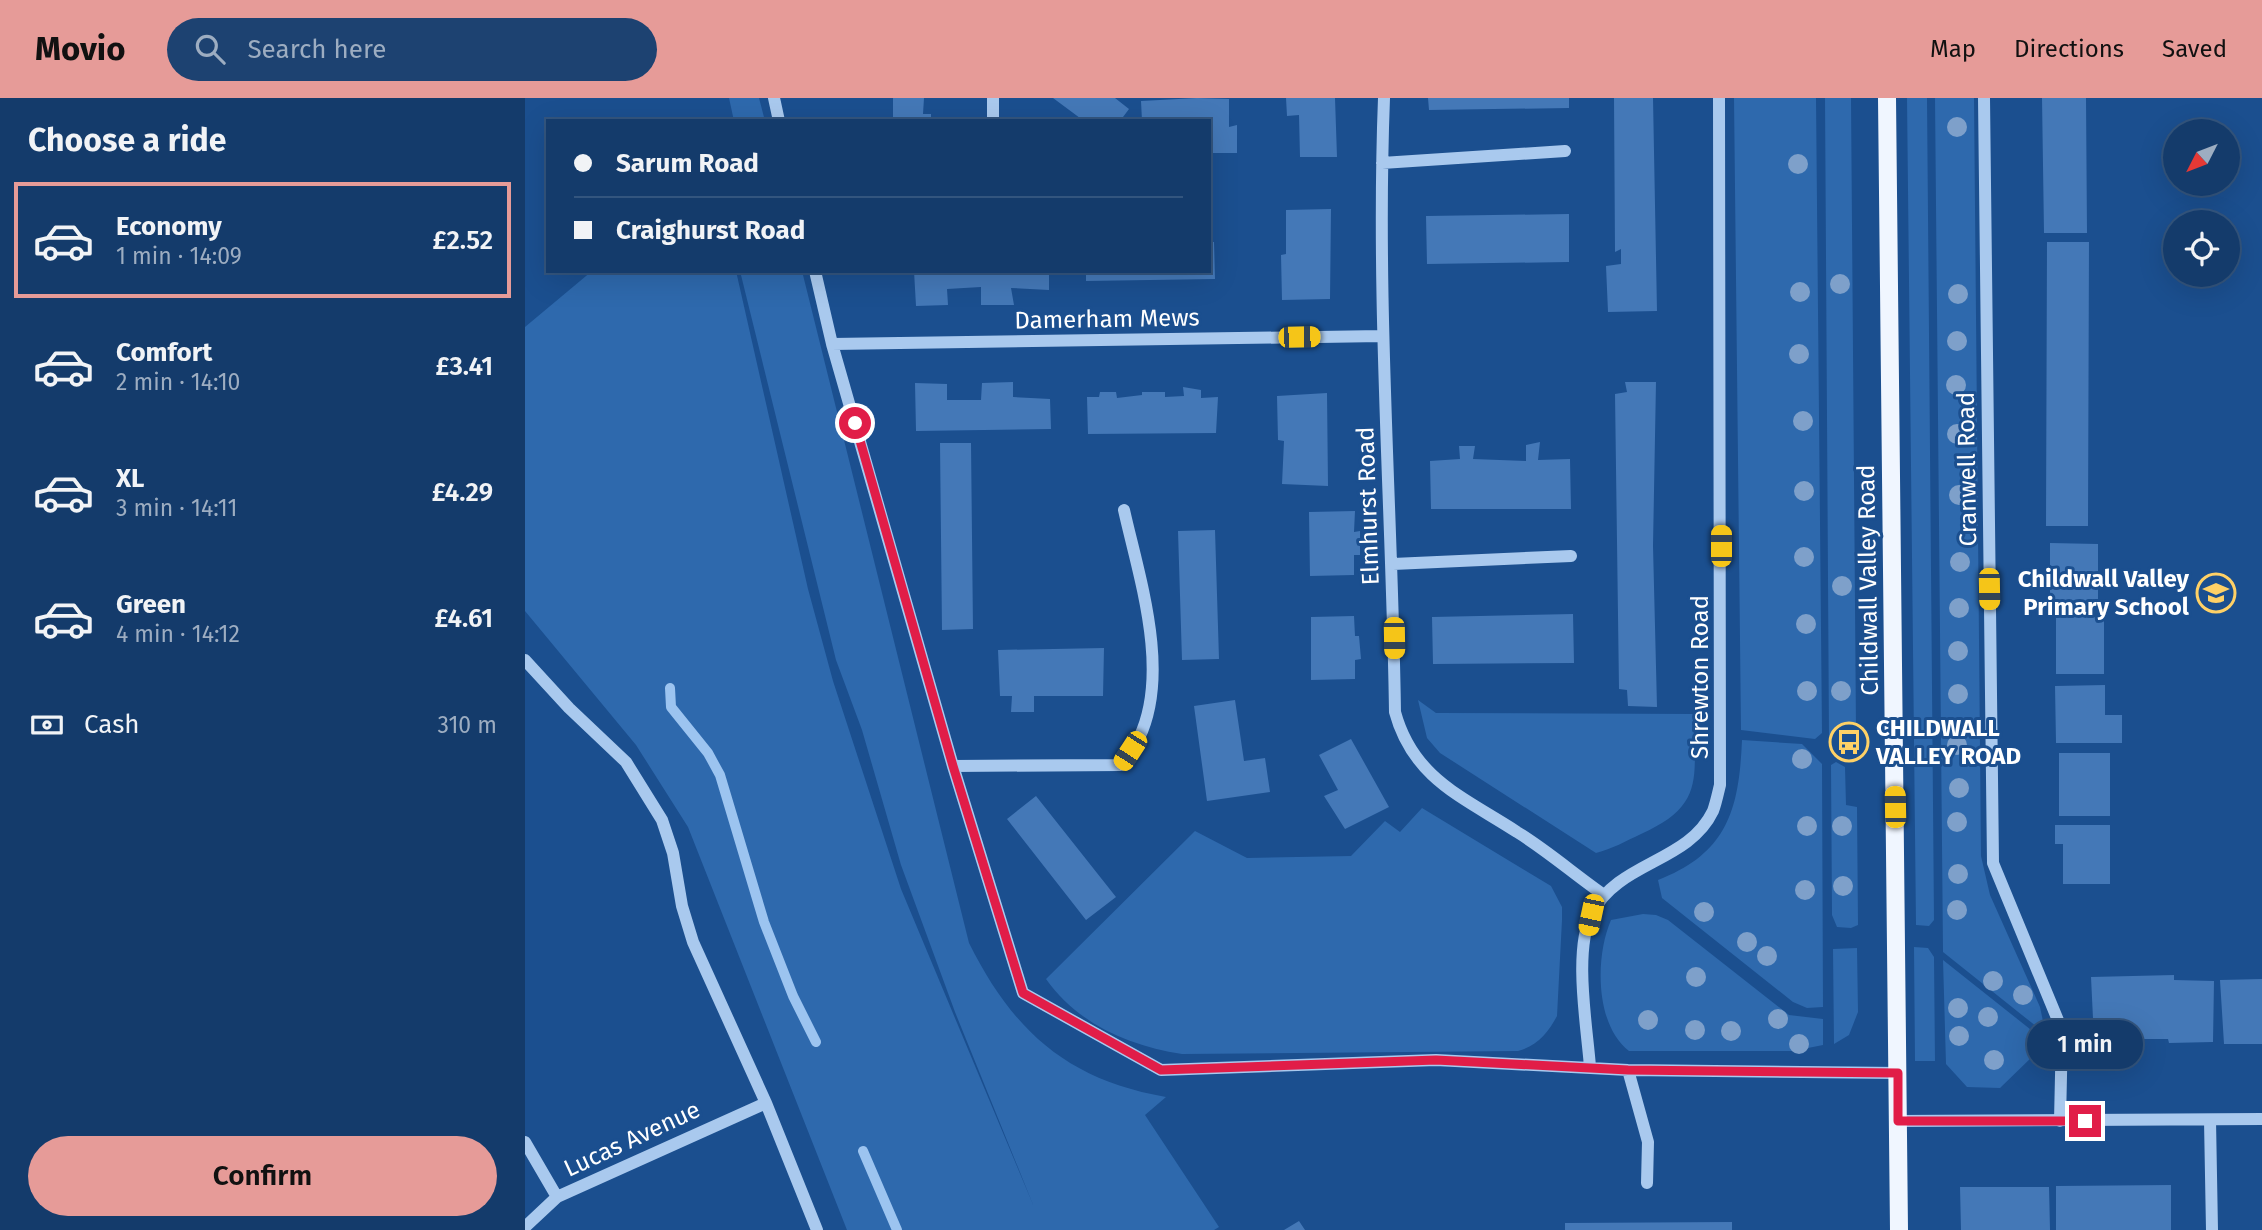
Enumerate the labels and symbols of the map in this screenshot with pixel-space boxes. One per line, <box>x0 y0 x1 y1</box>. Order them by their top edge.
north arrow <box>2163 119 2240 196</box>
street label: Damerham Mews <box>1014 303 1200 335</box>
car <box>1278 326 1321 348</box>
street label: Cranwell Road <box>1952 391 1982 547</box>
route start <box>839 407 871 439</box>
street label: Elmhurst Road <box>1351 426 1385 586</box>
street label: Childwall Valley Road <box>1852 464 1884 696</box>
car <box>1711 525 1732 567</box>
place label: Childwall Valley Primary School <box>2018 565 2190 621</box>
car <box>1979 568 2000 610</box>
school or university icon: Childwall Valley Primary School <box>2195 572 2237 614</box>
street label: Shrewton Road <box>1686 595 1714 759</box>
car <box>1384 617 1405 659</box>
place label: CHILDWALL VALLEY ROAD <box>1875 714 2021 770</box>
bus stop icon: CHILDWALL VALLEY ROAD <box>1828 721 1870 763</box>
car <box>1110 728 1151 774</box>
car <box>1885 786 1906 828</box>
car <box>1577 892 1606 938</box>
callout: 1 min <box>2027 1020 2143 1068</box>
street label: Lucas Avenue <box>560 1095 704 1183</box>
route end <box>2069 1105 2101 1137</box>

